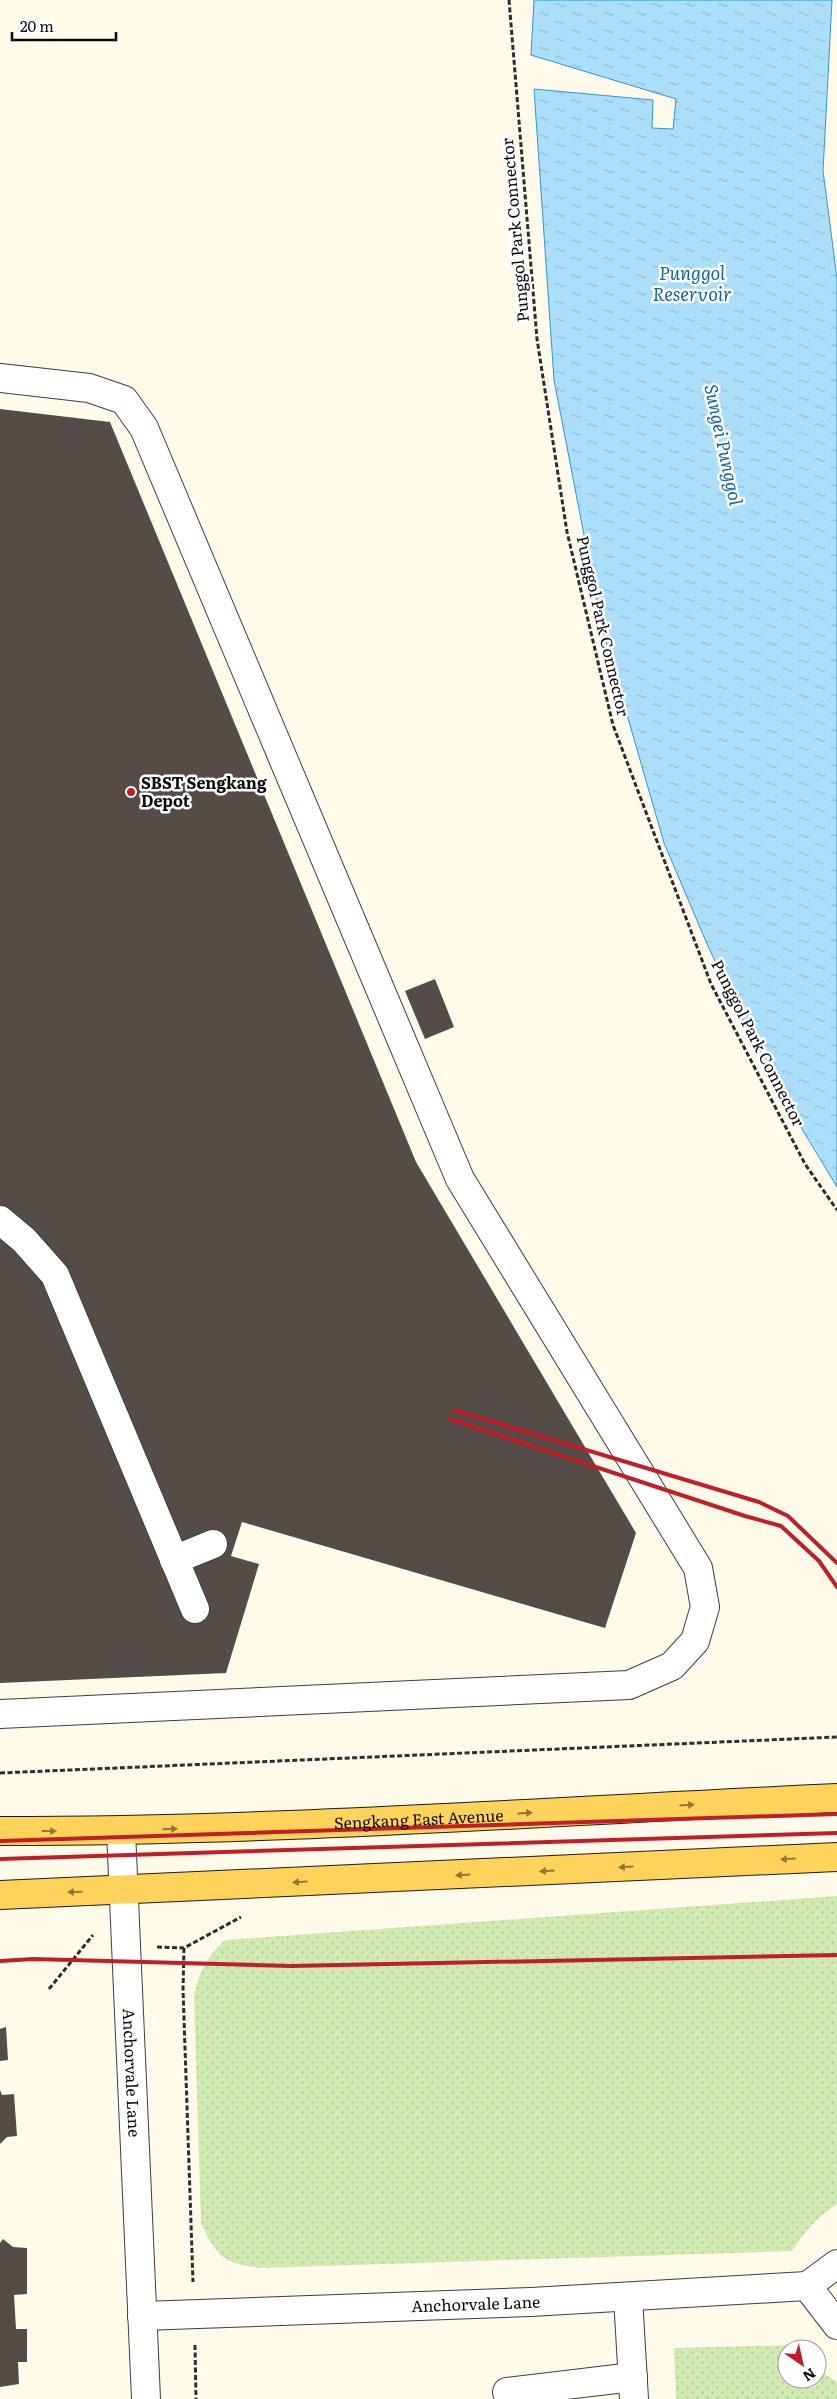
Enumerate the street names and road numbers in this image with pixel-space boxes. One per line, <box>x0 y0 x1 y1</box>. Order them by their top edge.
street label: Punggol Park Connector <box>494 137 534 323</box>
street label: Punggol Park Connector <box>572 533 637 719</box>
street label: Punggol Park Connector <box>706 955 812 1131</box>
street label: Sengkang East Avenue <box>333 1802 504 1834</box>
street label: Anchorvale Lane <box>118 2008 147 2138</box>
street label: Anchorvale Lane <box>411 2288 541 2317</box>

